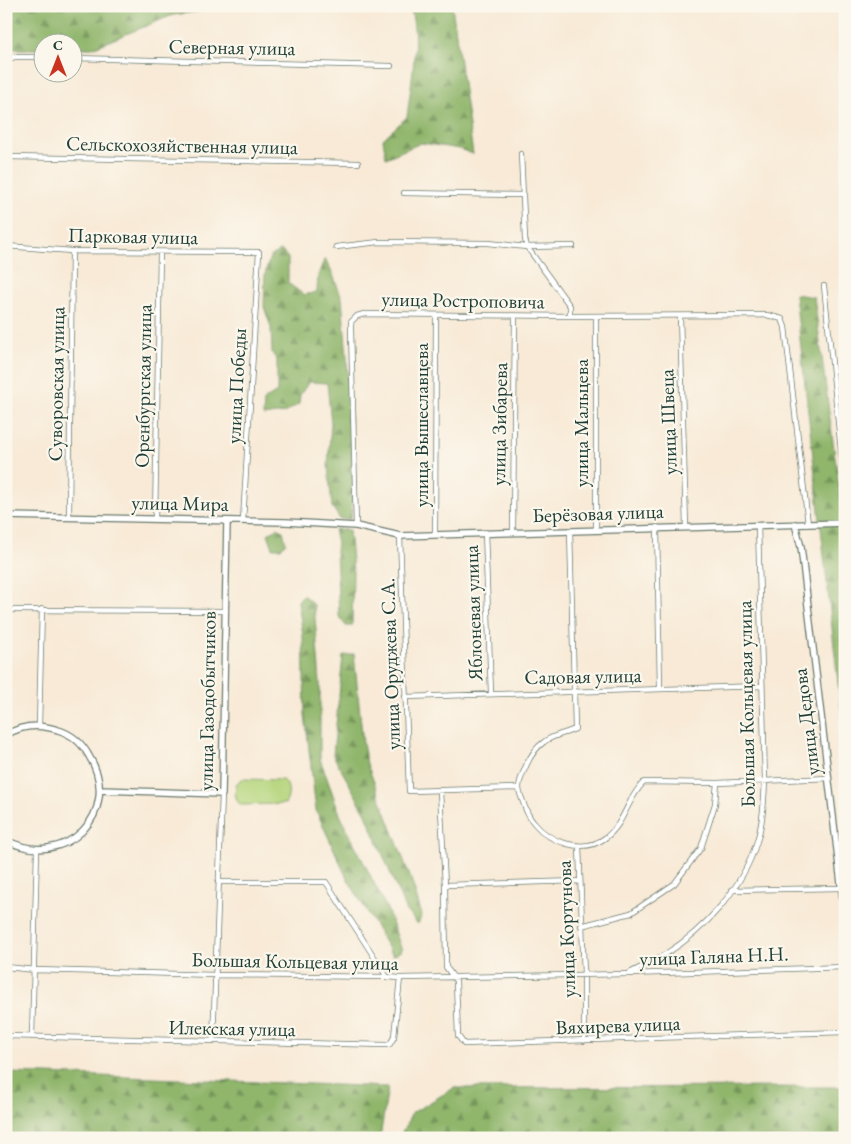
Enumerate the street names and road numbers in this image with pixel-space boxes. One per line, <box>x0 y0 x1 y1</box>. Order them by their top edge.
street label: Северная улица <box>168 33 296 61</box>
street label: Сельскохозяйственная улица <box>66 130 298 160</box>
street label: Парковая улица <box>68 222 198 250</box>
street label: улица Ростроповича <box>381 286 545 314</box>
street label: Оренбургская улица <box>129 304 157 468</box>
street label: Суворовская улица <box>42 306 70 462</box>
street label: улица Победы <box>220 328 252 444</box>
street label: улица Вышеславцева <box>408 343 434 507</box>
street label: улица Мальцева <box>568 359 594 487</box>
street label: улица Зибарева <box>485 362 513 486</box>
street label: улица Швеца <box>653 369 683 475</box>
street label: улица Мира <box>131 489 229 517</box>
street label: Берёзовая улица <box>532 498 664 528</box>
street label: Яблоневая улица <box>458 545 488 682</box>
street label: улица Оруджева С.А. <box>374 577 406 751</box>
street label: Большая Кольцевая улица <box>731 600 761 808</box>
street label: улица Газодобытчиков <box>192 611 222 791</box>
street label: Садовая улица <box>524 662 642 690</box>
street label: улица Дедова <box>787 667 825 777</box>
street label: улица Кортунова <box>551 860 581 998</box>
street label: улица Галяна Н.Н. <box>639 940 789 972</box>
street label: Большая Кольцевая улица <box>191 946 399 976</box>
street label: Вяхирева улица <box>555 1010 681 1040</box>
street label: Илекская улица <box>168 1014 296 1042</box>

